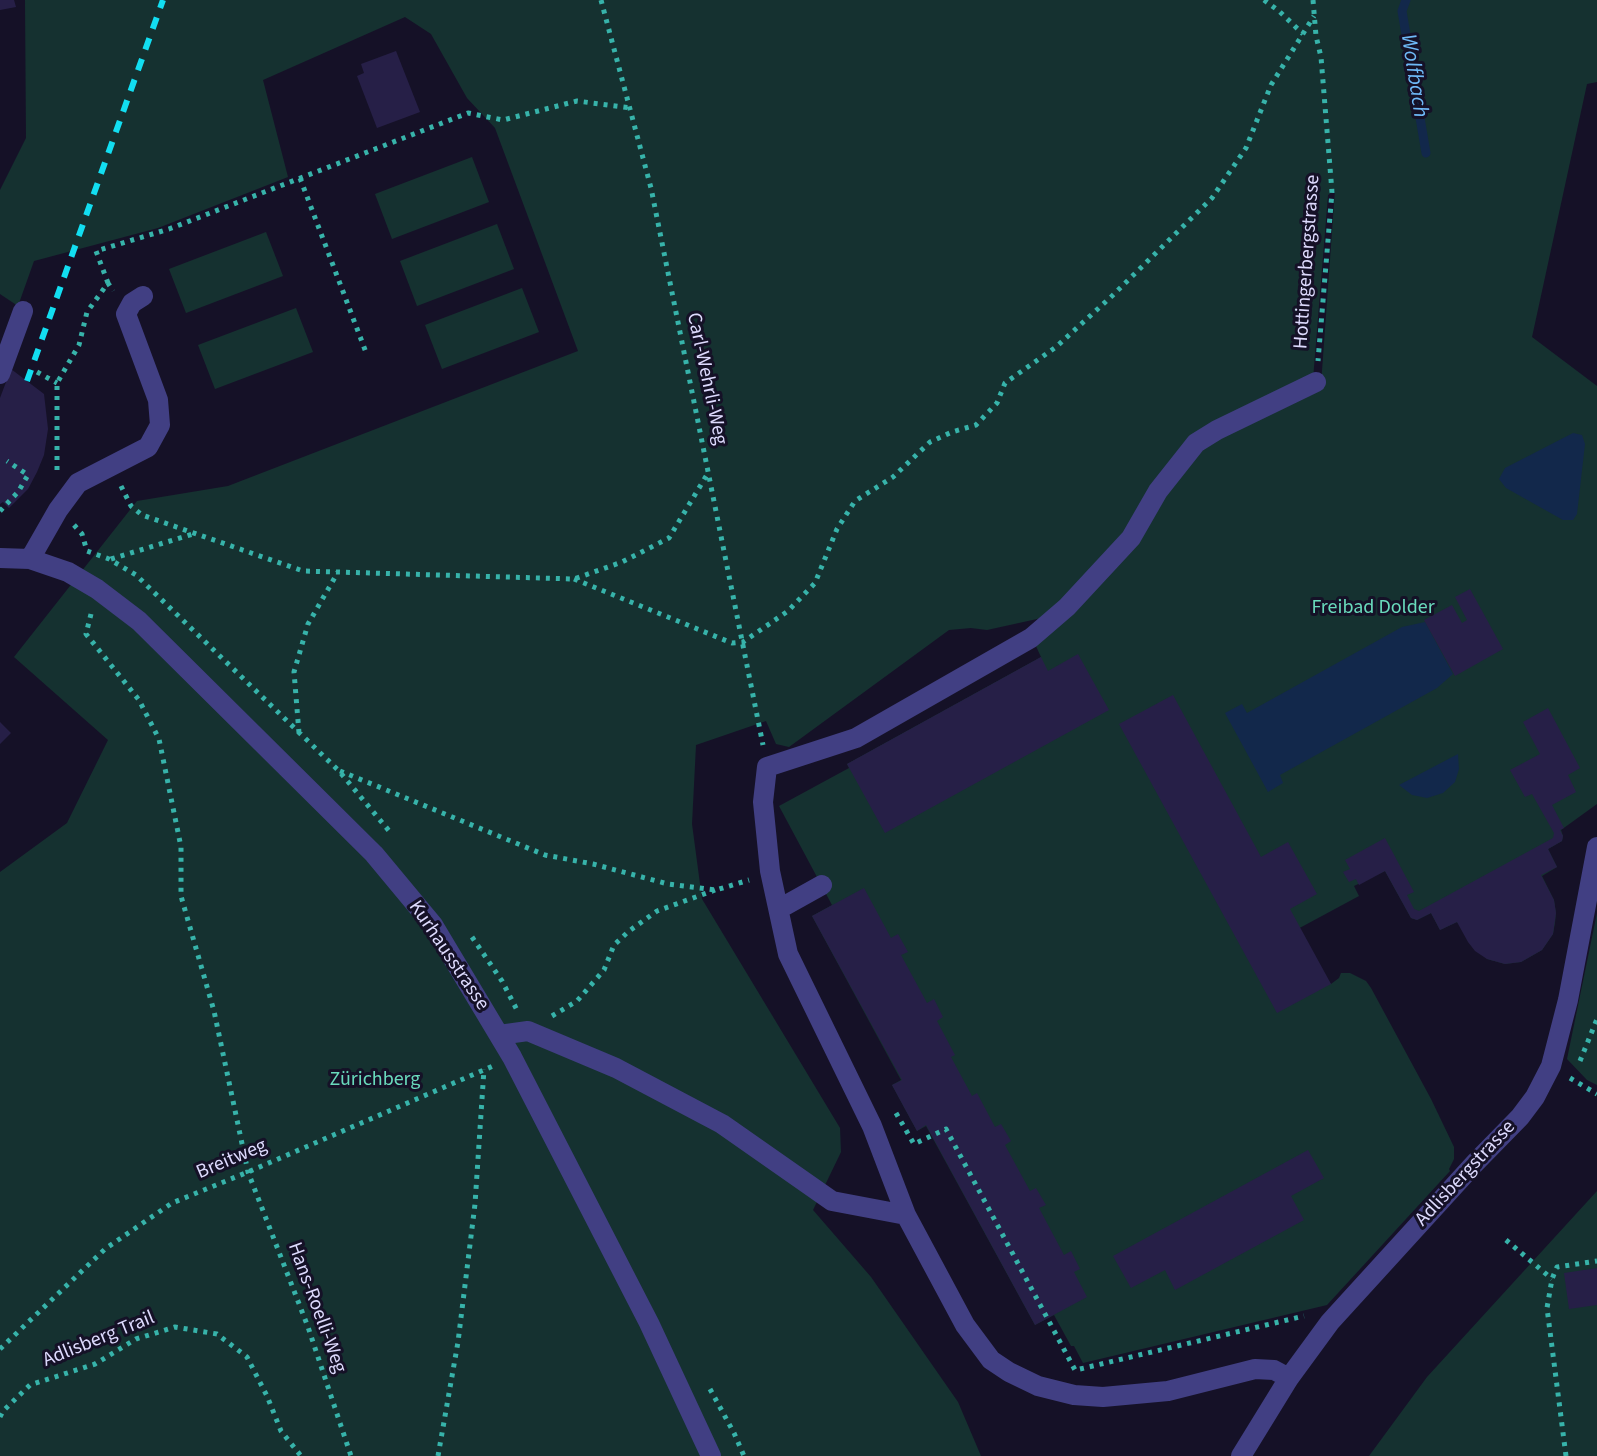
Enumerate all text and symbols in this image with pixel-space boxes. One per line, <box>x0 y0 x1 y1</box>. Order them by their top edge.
water label: Wolfbach <box>1393 32 1433 120</box>
street label: Hottingerbergstrasse <box>1290 174 1326 350</box>
street label: Carl-Wehrli-Weg <box>680 311 732 447</box>
park label: Freibad Dolder <box>1311 597 1435 621</box>
street label: Kurhausstrasse <box>402 897 494 1015</box>
park label: Zürichberg <box>330 1069 420 1093</box>
street label: Adlisbergstrasse <box>1411 1116 1521 1232</box>
street label: Breitweg <box>193 1134 271 1186</box>
street label: Hans-Roelli-Weg <box>281 1239 351 1377</box>
street label: Adlisberg Trail <box>40 1307 158 1373</box>

